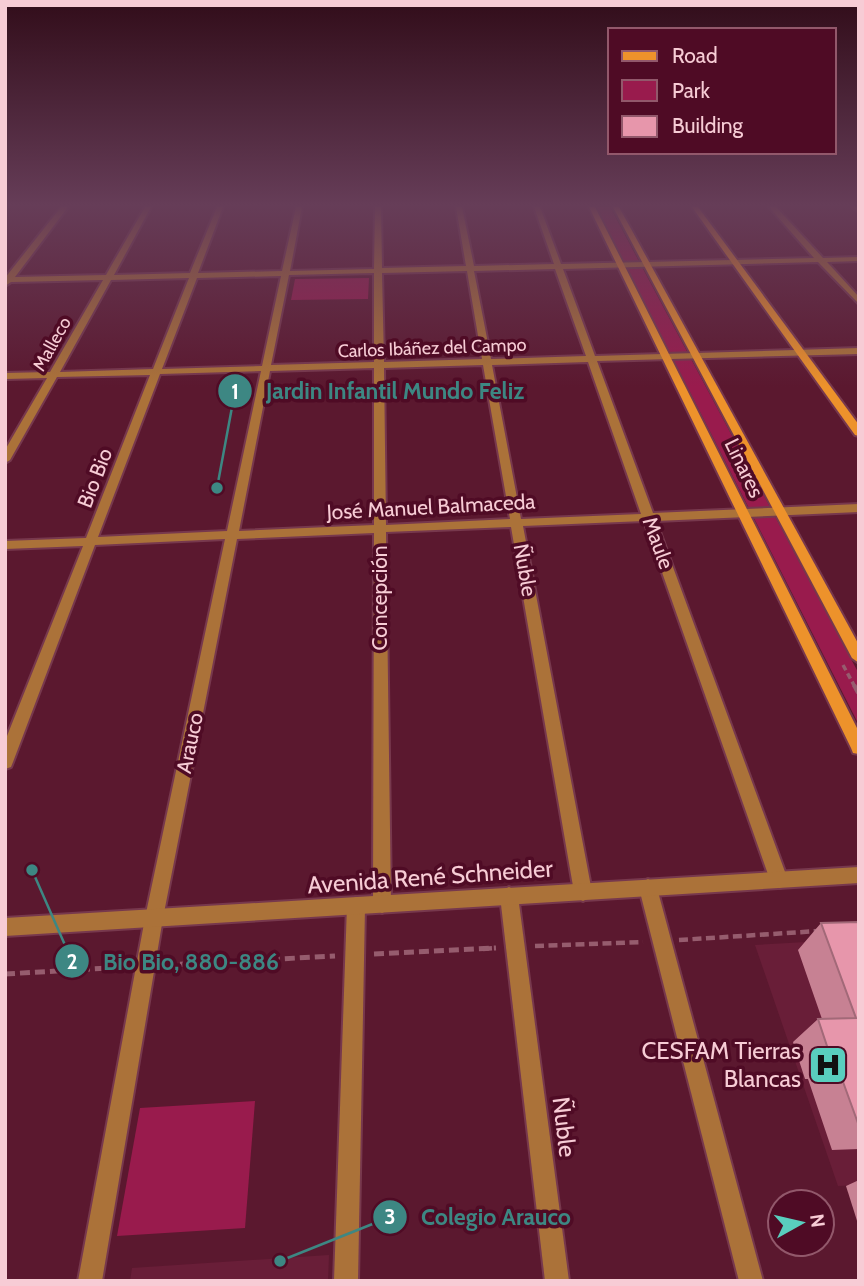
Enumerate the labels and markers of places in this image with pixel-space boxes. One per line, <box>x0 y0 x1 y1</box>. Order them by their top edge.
callout: Jardin Infantil Mundo Feliz <box>217 369 538 413</box>
callout: Bio Bio, 880-886 <box>54 939 293 983</box>
place label: CESFAM Tierras Blancas <box>642 1036 801 1093</box>
hospital icon: CESFAM Tierras Blancas <box>807 1044 849 1086</box>
callout: Colegio Arauco <box>373 1195 585 1239</box>

